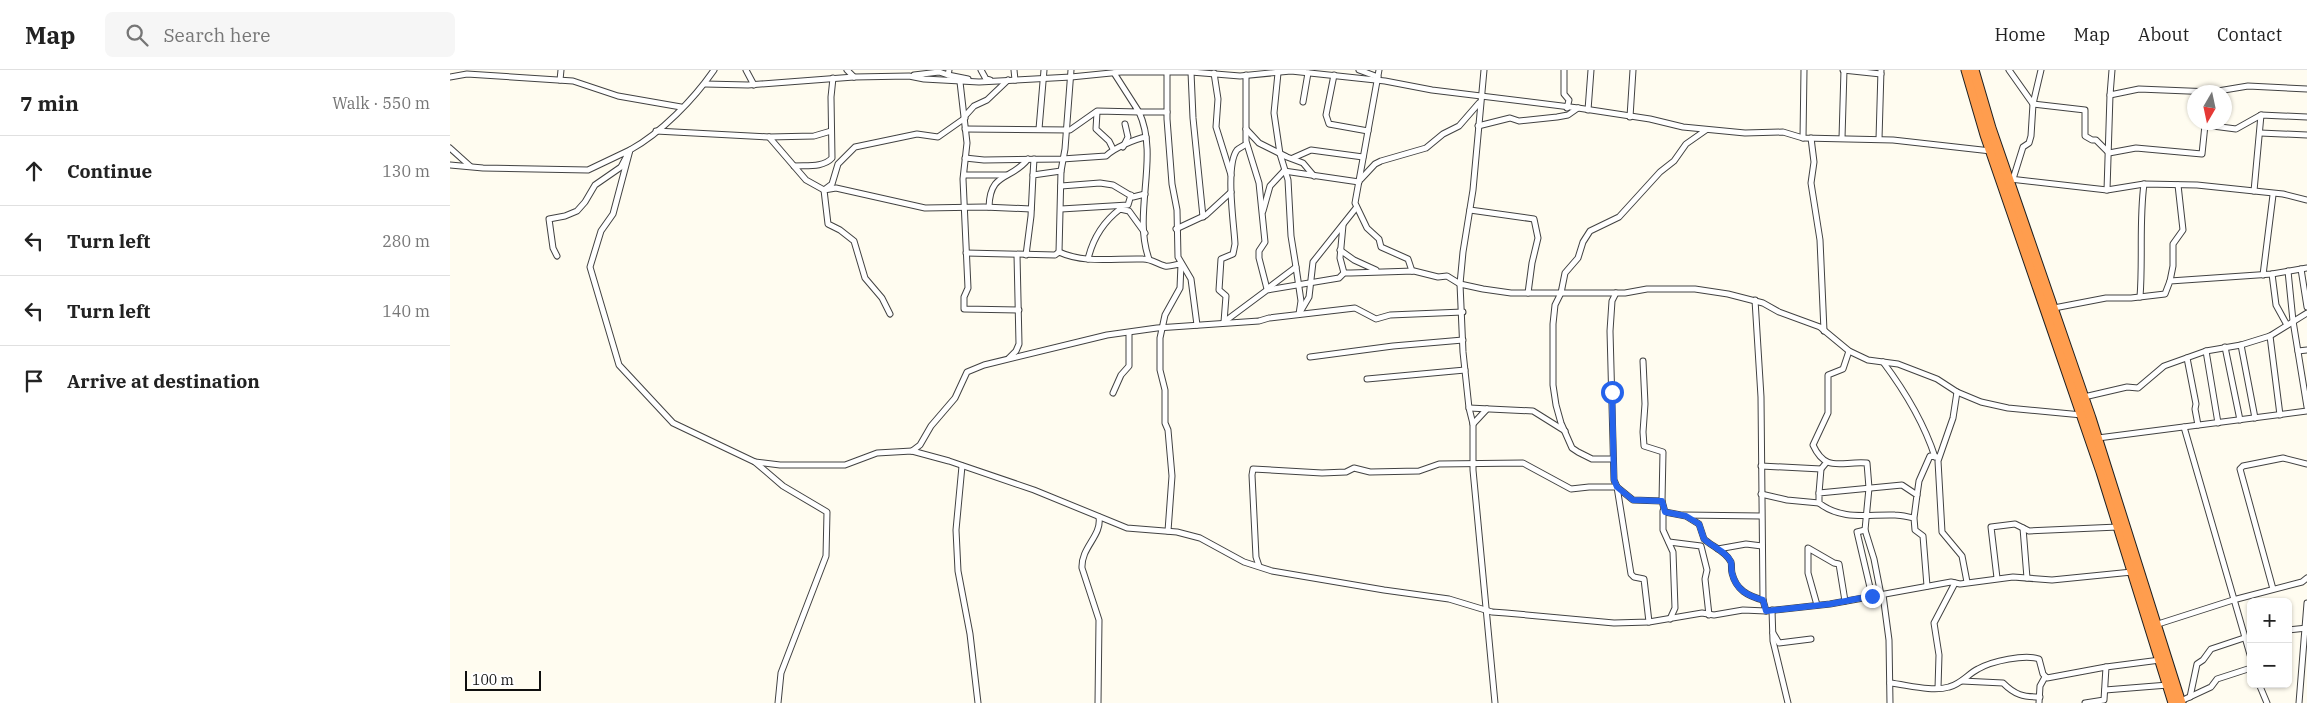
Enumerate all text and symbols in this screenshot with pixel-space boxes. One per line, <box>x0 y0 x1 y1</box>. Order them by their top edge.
search box <box>105 12 455 57</box>
text: Map <box>25 19 75 51</box>
icon: search <box>123 21 151 49</box>
text: Search here <box>163 23 270 47</box>
text: Home <box>1994 23 2046 46</box>
text: Map <box>2074 23 2110 46</box>
text: About <box>2138 23 2189 46</box>
text: Contact <box>2217 23 2282 46</box>
north arrow <box>2187 85 2232 130</box>
text: 7 min <box>20 89 79 117</box>
text: Walk · 550 m <box>332 93 430 113</box>
icon: ahead <box>20 157 48 185</box>
text: Continue <box>67 159 152 183</box>
text: 130 m <box>382 161 430 181</box>
icon: left <box>20 227 48 255</box>
text: Turn left <box>67 229 150 253</box>
text: 280 m <box>382 231 430 251</box>
icon: left <box>20 297 48 325</box>
text: Turn left <box>67 299 150 323</box>
text: 140 m <box>382 301 430 321</box>
icon: arrive <box>20 367 48 395</box>
text: Arrive at destination <box>67 369 260 393</box>
route start <box>1601 381 1624 404</box>
route end <box>1861 585 1884 608</box>
map controls <box>2247 598 2292 688</box>
button: + <box>2247 598 2292 643</box>
button: − <box>2247 643 2292 688</box>
scale bar <box>465 668 541 691</box>
text: 100 m <box>472 671 514 689</box>

